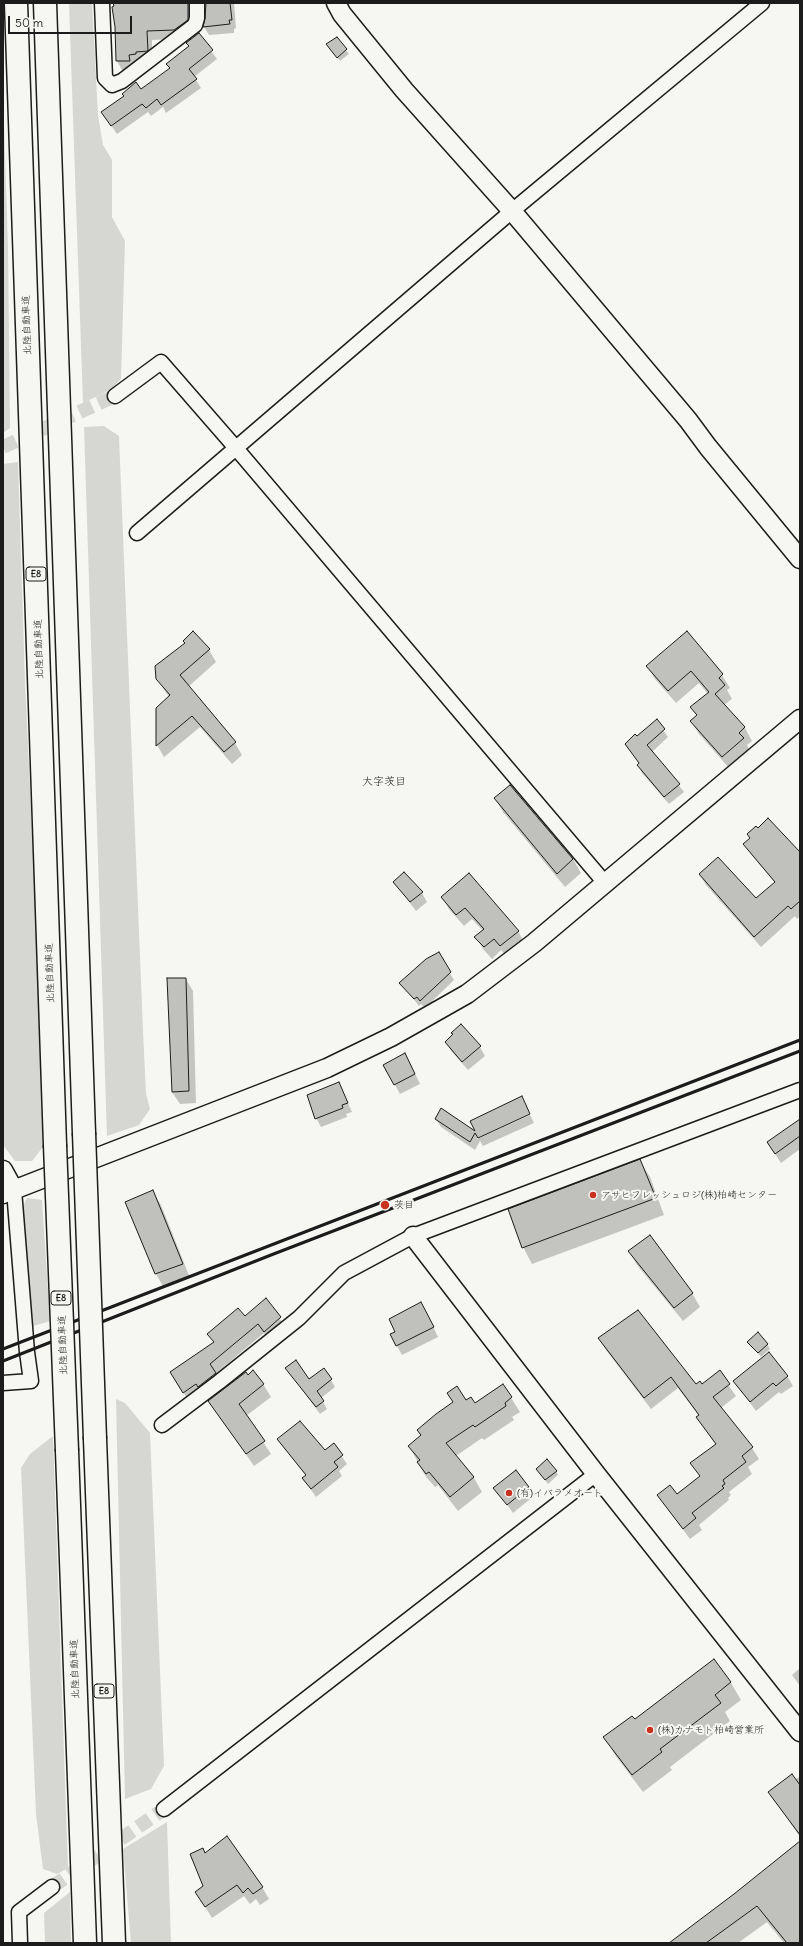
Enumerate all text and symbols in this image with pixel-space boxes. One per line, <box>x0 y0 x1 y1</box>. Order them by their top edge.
scale bar <box>10 8 134 34</box>
text: 50 m <box>15 15 43 30</box>
street label: 北陸自動車道 <box>20 295 34 355</box>
road number: E8 <box>26 567 46 581</box>
street label: 北陸自動車道 <box>32 619 46 679</box>
district label: 大字茨目 <box>362 775 406 789</box>
street label: 北陸自動車道 <box>43 943 57 1003</box>
place label: アサヒフレッシュロジ(株)柏崎センター <box>601 1189 777 1201</box>
marker: アサヒフレッシュロジ(株)柏崎センター <box>588 1190 598 1200</box>
marker: 茨目 <box>379 1199 391 1211</box>
place label: 茨目 <box>394 1199 414 1211</box>
road number: E8 <box>51 1291 71 1305</box>
street label: 北陸自動車道 <box>56 1315 70 1375</box>
place label: (有)イバラメオート <box>517 1487 603 1499</box>
marker: (有)イバラメオート <box>504 1488 514 1498</box>
street label: 北陸自動車道 <box>68 1639 82 1699</box>
road number: E8 <box>94 1684 114 1698</box>
place label: (株)カナモト柏崎営業所 <box>658 1724 764 1736</box>
marker: (株)カナモト柏崎営業所 <box>645 1725 655 1735</box>

